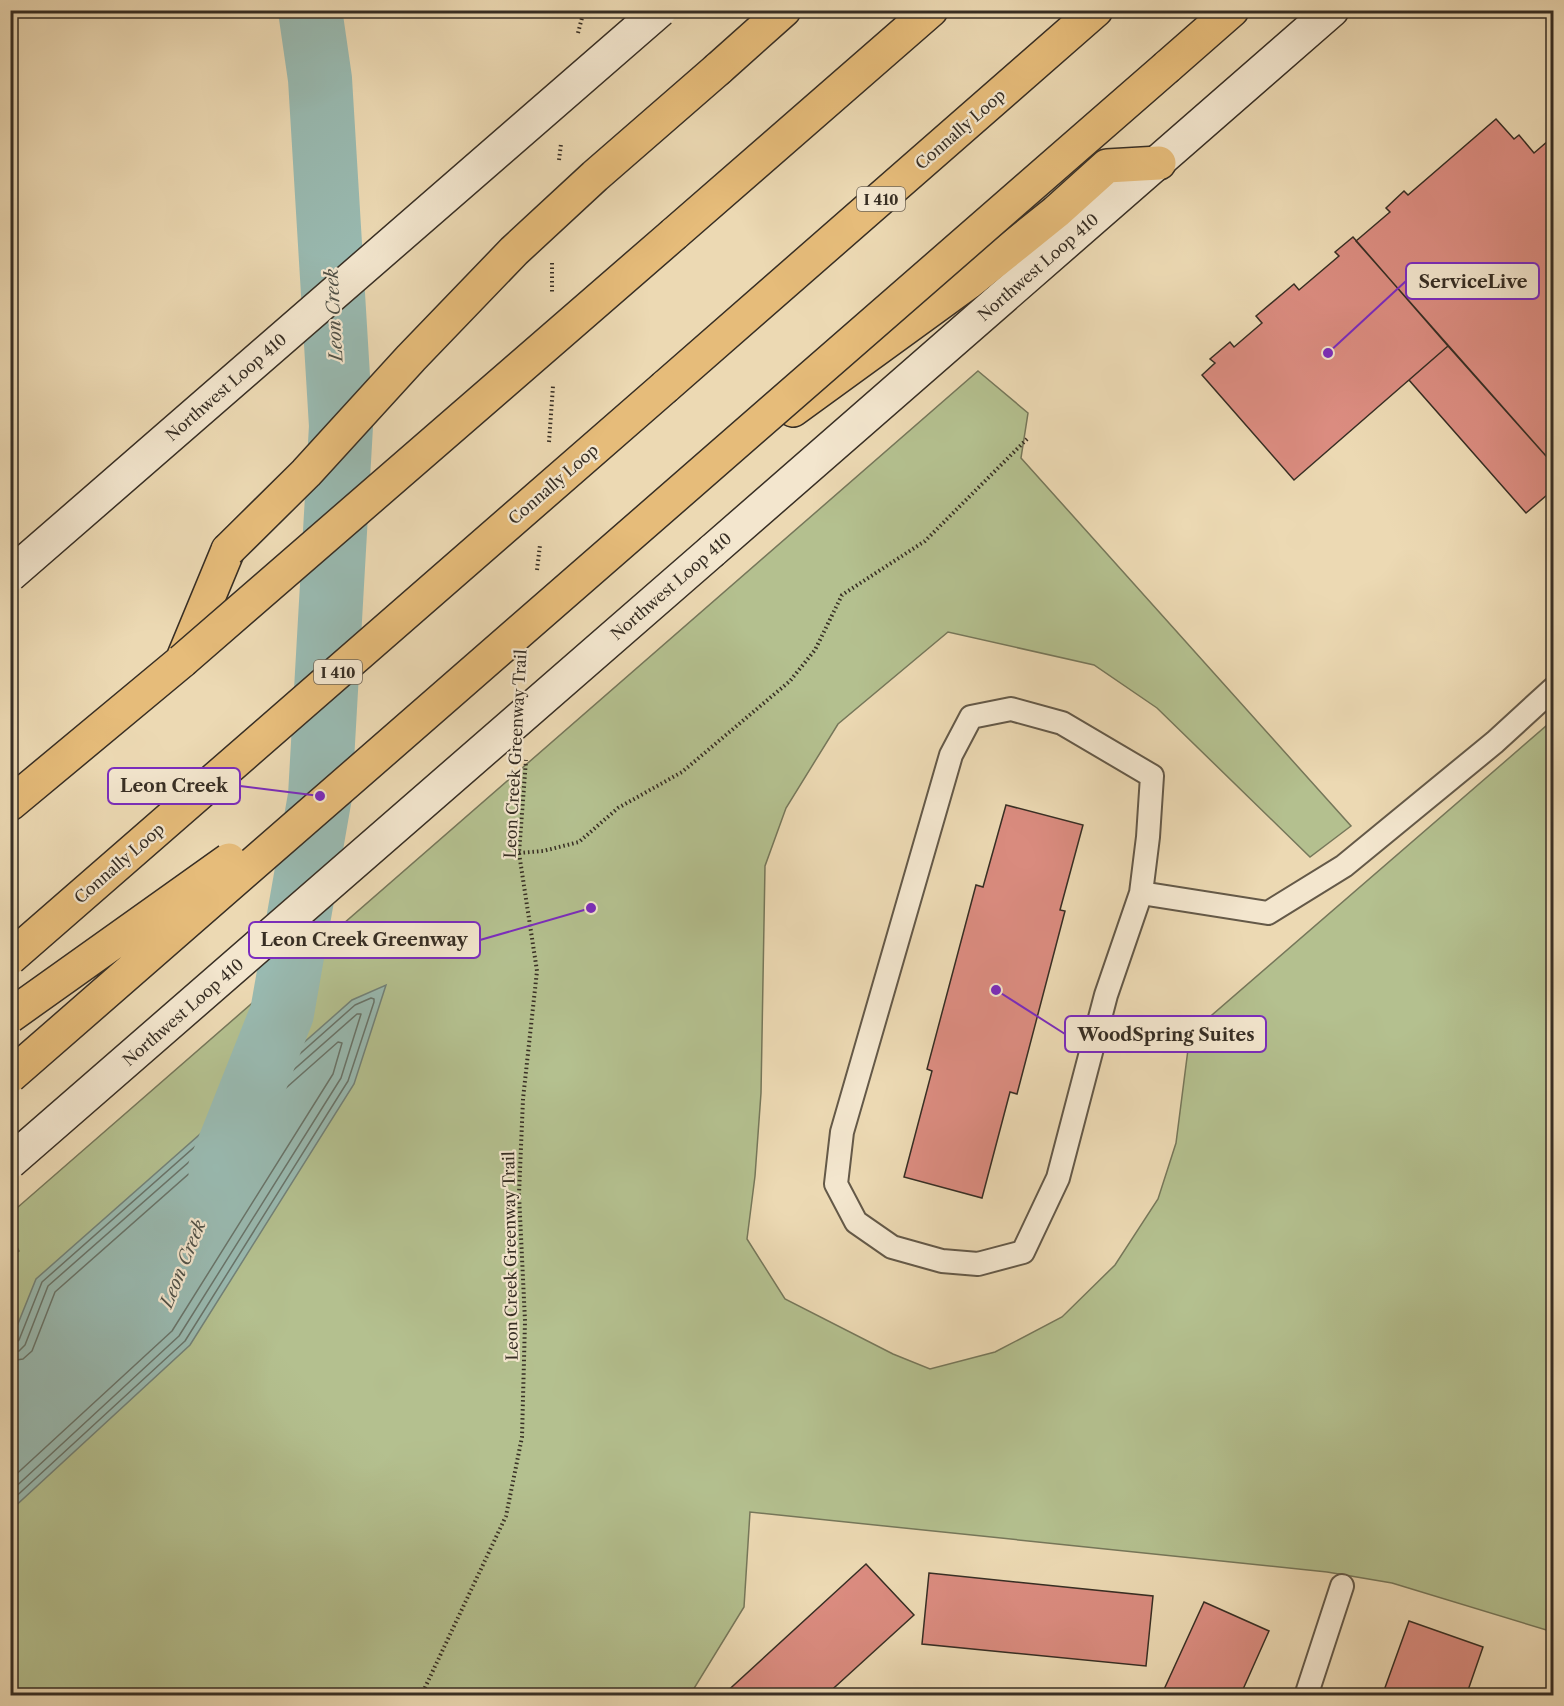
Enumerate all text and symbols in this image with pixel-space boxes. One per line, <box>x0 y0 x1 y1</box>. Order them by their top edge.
street label: Connally Loop <box>911 84 1009 173</box>
road number: I 410 <box>857 187 905 211</box>
street label: Northwest Loop 410 <box>974 209 1102 325</box>
callout: ServiceLive <box>1406 263 1539 299</box>
water label: Leon Creek <box>321 268 348 364</box>
text: ServiceLive <box>1419 271 1528 293</box>
street label: Northwest Loop 410 <box>162 329 290 445</box>
street label: Connally Loop <box>504 439 602 528</box>
street label: Northwest Loop 410 <box>607 528 735 644</box>
street label: Leon Creek Greenway Trail <box>500 649 530 859</box>
road number: I 410 <box>314 660 362 684</box>
callout: Leon Creek <box>108 768 240 804</box>
text: Leon Creek <box>120 775 229 797</box>
street label: Connally Loop <box>70 818 168 907</box>
callout: Leon Creek Greenway <box>249 922 480 958</box>
text: Leon Creek Greenway <box>260 929 469 951</box>
street label: Northwest Loop 410 <box>119 954 247 1070</box>
callout: WoodSpring Suites <box>1065 1016 1266 1052</box>
text: WoodSpring Suites <box>1076 1024 1255 1046</box>
street label: Leon Creek Greenway Trail <box>498 1151 522 1361</box>
water label: Leon Creek <box>155 1216 211 1313</box>

